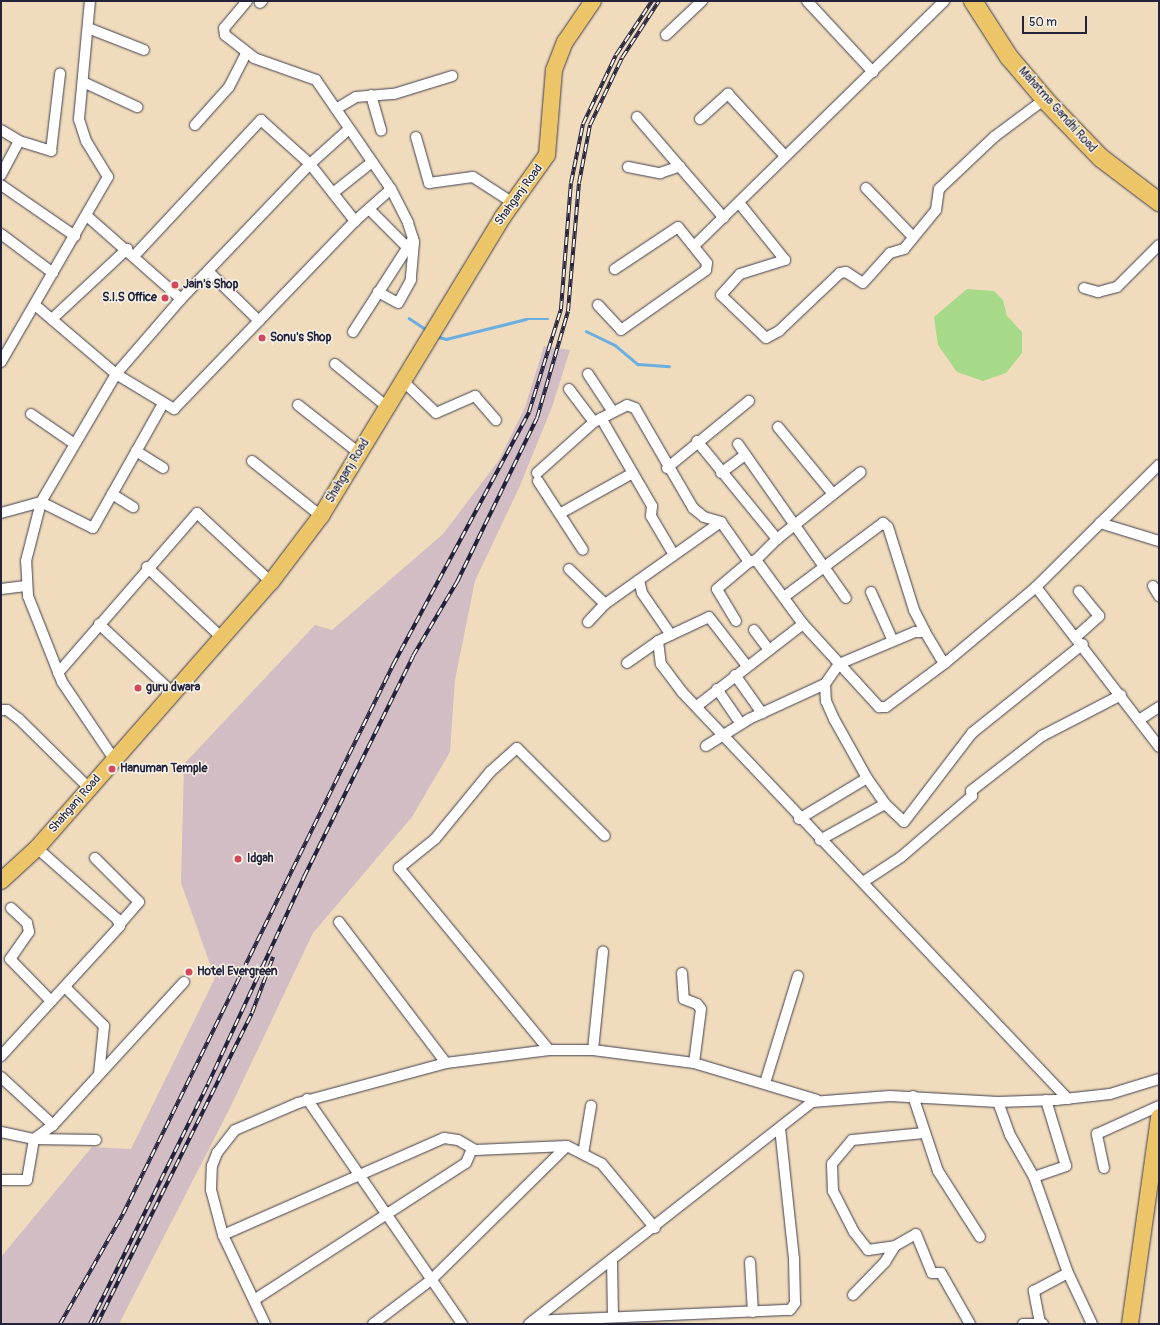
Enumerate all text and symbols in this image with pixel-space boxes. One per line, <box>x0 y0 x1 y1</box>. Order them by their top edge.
scale bar <box>1024 8 1089 34</box>
text: 50 m <box>1029 15 1057 30</box>
street label: Mahatma Gandhi Road <box>1015 64 1099 156</box>
street label: Shahganj Road <box>492 162 546 228</box>
place label: Jain's Shop <box>183 278 238 292</box>
marker: Jain's Shop <box>170 280 180 290</box>
place label: S.I.S Office <box>102 291 157 305</box>
marker: S.I.S Office <box>160 293 170 303</box>
place label: Sonu's Shop <box>270 331 331 345</box>
marker: Sonu's Shop <box>257 333 267 343</box>
street label: Shahganj Road <box>323 436 373 506</box>
place label: guru dwara <box>146 681 200 695</box>
marker: guru dwara <box>133 683 143 693</box>
place label: Hanuman Temple <box>120 762 207 776</box>
marker: Hanuman Temple <box>107 764 117 774</box>
street label: Shahganj Road <box>46 772 104 836</box>
place label: Idgah <box>247 852 273 866</box>
marker: Idgah <box>232 853 244 865</box>
place label: Hotel Evergreen <box>197 965 278 979</box>
marker: Hotel Evergreen <box>184 967 194 977</box>

